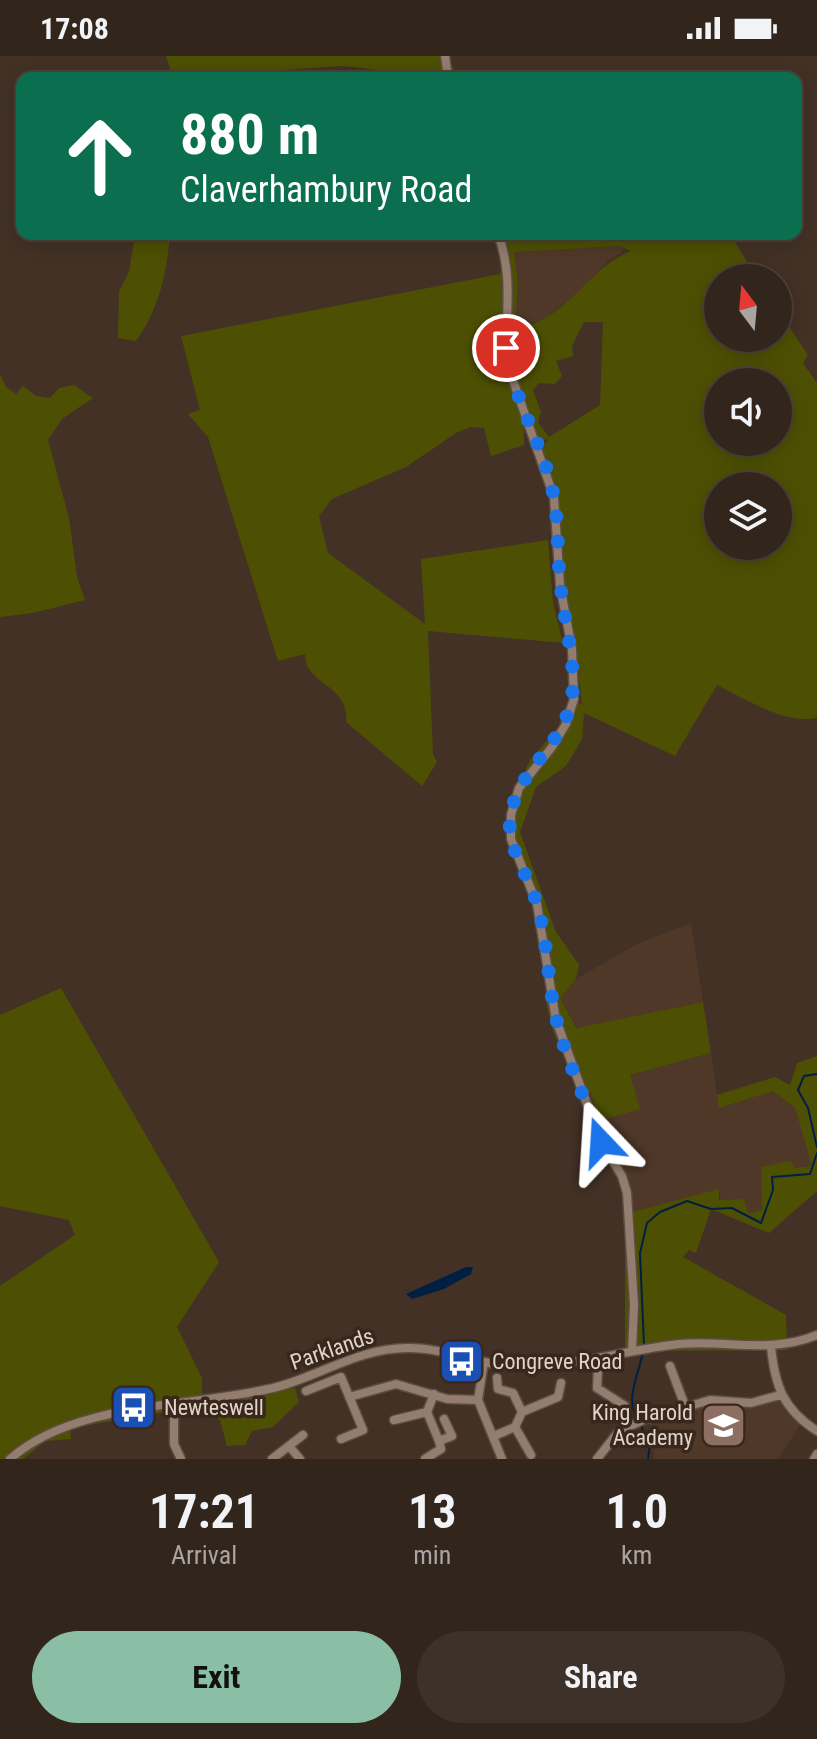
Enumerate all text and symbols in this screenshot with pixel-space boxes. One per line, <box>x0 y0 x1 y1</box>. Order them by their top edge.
text: 17:08 <box>40 11 109 46</box>
text: 880 m <box>180 102 319 168</box>
icon: ahead <box>48 104 152 208</box>
text: Claverhambury Road <box>180 169 472 211</box>
north arrow <box>704 264 792 352</box>
map controls <box>704 264 792 560</box>
pin <box>472 314 540 382</box>
icon: arrive <box>484 326 528 370</box>
button: sound <box>704 368 792 456</box>
button: layers <box>704 472 792 560</box>
position arrow <box>559 1100 643 1184</box>
street label: Parklands <box>287 1323 377 1375</box>
bus stop icon: Congreve Road <box>437 1337 485 1385</box>
place label: Congreve Road <box>492 1349 623 1374</box>
bus stop icon: Newteswell <box>109 1383 157 1431</box>
place label: Newteswell <box>164 1395 264 1420</box>
place label: King Harold Academy <box>592 1400 693 1450</box>
school or university icon: King Harold Academy <box>700 1401 748 1449</box>
text: 17:21 <box>149 1483 259 1540</box>
text: 13 <box>408 1483 457 1540</box>
text: 1.0 <box>606 1483 668 1540</box>
text: Arrival <box>171 1540 237 1570</box>
text: min <box>413 1540 451 1570</box>
text: km <box>621 1540 652 1570</box>
button: Exit <box>32 1631 401 1723</box>
button: Share <box>417 1631 785 1723</box>

